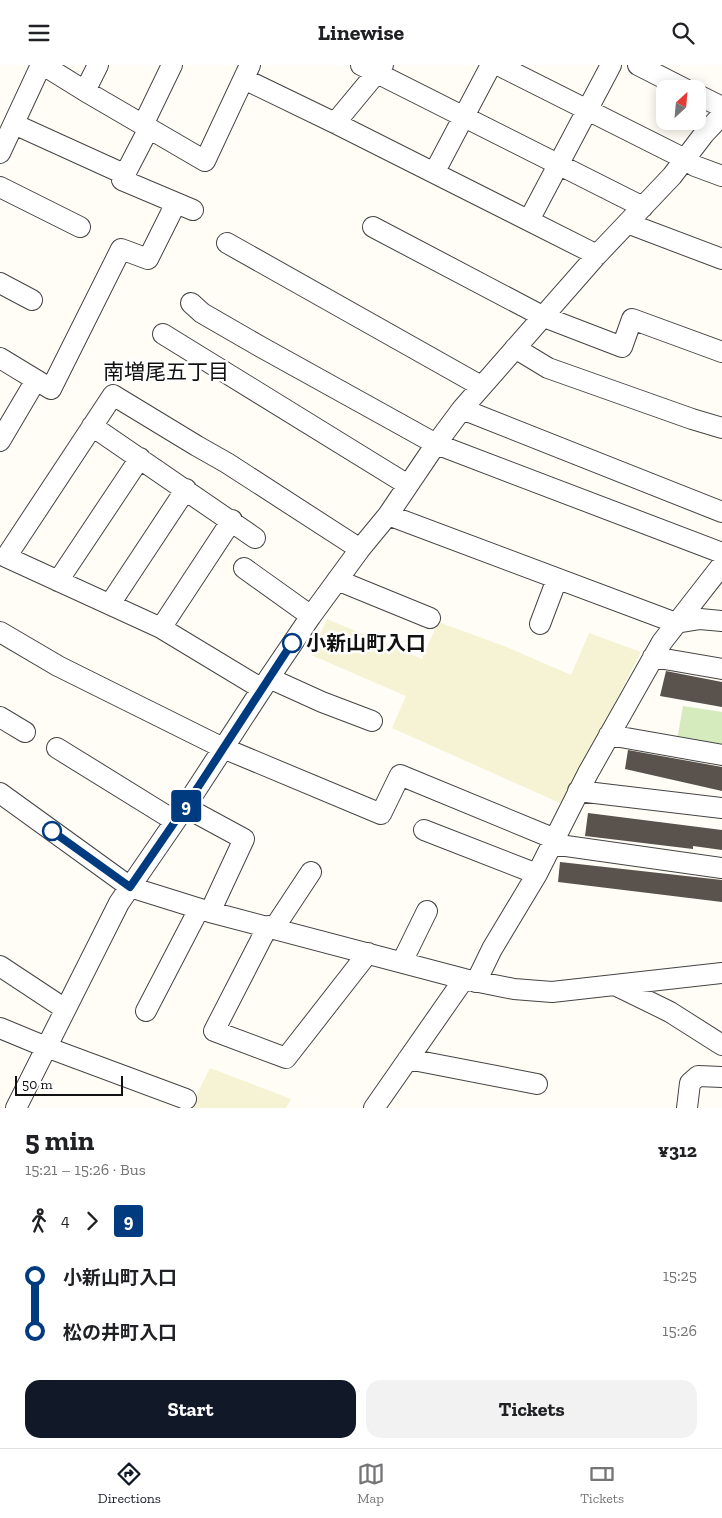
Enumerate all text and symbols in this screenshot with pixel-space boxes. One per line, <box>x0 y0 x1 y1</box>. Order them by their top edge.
icon: menu <box>25 19 53 47</box>
text: Linewise <box>318 19 404 46</box>
icon: search <box>669 19 697 47</box>
north arrow <box>656 80 706 130</box>
map controls <box>656 80 706 130</box>
district label: 南増尾五丁目 <box>103 359 229 384</box>
place label: 小新山町入口 <box>306 631 426 655</box>
marker: 小新山町入口 <box>282 633 302 653</box>
line badge: 9 <box>170 790 202 822</box>
text: 9 <box>181 795 191 817</box>
unlabelled marker <box>42 821 62 841</box>
scale bar <box>15 1073 122 1096</box>
text: 50 m <box>22 1076 53 1093</box>
text: 5 min <box>25 1124 94 1157</box>
text: ¥312 <box>658 1139 697 1162</box>
text: 15:21 – 15:26 · Bus <box>25 1160 146 1179</box>
icon: walk <box>25 1207 53 1235</box>
icon: forward <box>78 1207 106 1235</box>
text: 9 <box>124 1210 133 1232</box>
text: 4 <box>61 1211 70 1230</box>
text: 小新山町入口 <box>63 1266 177 1289</box>
text: 15:25 <box>663 1266 697 1285</box>
text: 松の井町入口 <box>63 1321 177 1344</box>
text: 15:26 <box>662 1321 697 1340</box>
button: Start <box>25 1380 356 1438</box>
button: Tickets <box>366 1380 697 1438</box>
tab: Directions <box>98 1460 161 1507</box>
tab: Map <box>357 1460 385 1507</box>
tab: Tickets <box>580 1460 624 1507</box>

